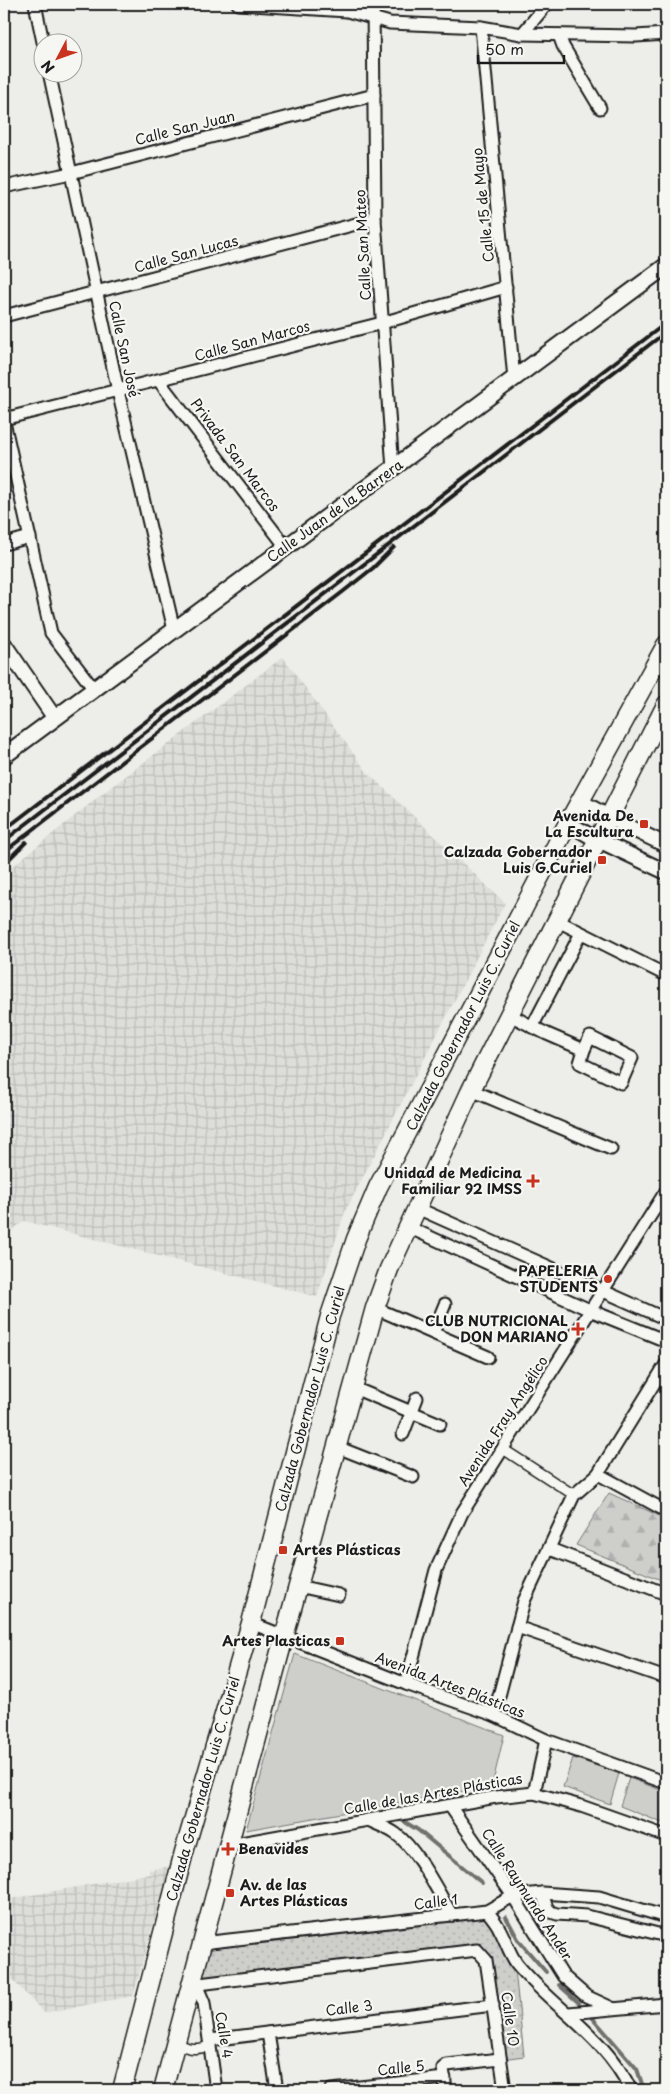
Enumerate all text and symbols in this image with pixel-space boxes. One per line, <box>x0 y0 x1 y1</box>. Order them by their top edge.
north arrow <box>32 32 82 82</box>
scale bar <box>478 32 564 64</box>
text: 50 m <box>485 37 524 60</box>
text: N <box>36 56 59 78</box>
street label: Calle San Juan <box>133 105 237 150</box>
street label: Calle 15 de Mayo <box>466 147 499 263</box>
street label: Calle San Mateo <box>349 189 376 301</box>
street label: Calle San Lucas <box>131 230 240 278</box>
street label: Calle San José <box>104 299 145 399</box>
street label: Calle San Marcos <box>192 315 312 366</box>
street label: Privada San Marcos <box>186 394 285 516</box>
street label: Calle Juan de la Barrera <box>262 454 408 567</box>
place label: Avenida De La Escultura <box>545 805 634 842</box>
marker: Avenida De La Escultura <box>638 818 650 830</box>
place label: Calzada Gobernador Luis G.Curiel <box>444 841 593 878</box>
marker: Calzada Gobernador Luis G.Curiel <box>596 854 608 866</box>
street label: Calzada Gobernador Luis C. Curiel <box>400 917 525 1134</box>
place label: Unidad de Medicina Familiar 92 IMSS <box>384 1162 523 1199</box>
marker: Unidad de Medicina Familiar 92 IMSS <box>526 1174 540 1188</box>
place label: PAPELERIA STUDENTS <box>518 1260 598 1297</box>
marker: PAPELERIA STUDENTS <box>602 1273 614 1285</box>
street label: Calzada Gobernador Luis C. Curiel <box>269 1284 350 1514</box>
place label: CLUB NUTRICIONAL DON MARIANO <box>425 1310 568 1347</box>
marker: CLUB NUTRICIONAL DON MARIANO <box>572 1323 584 1335</box>
street label: Avenida Fray Angélico <box>453 1351 553 1490</box>
place label: Artes Plásticas <box>293 1539 401 1560</box>
marker: Artes Plásticas <box>277 1544 289 1556</box>
place label: Artes Plasticas <box>222 1630 330 1651</box>
marker: Artes Plasticas <box>334 1635 346 1647</box>
street label: Avenida Artes Plásticas <box>372 1646 528 1723</box>
street label: Calzada Gobernador Luis C. Curiel <box>160 1674 245 1904</box>
street label: Calle de las Artes Plásticas <box>342 1767 524 1820</box>
street label: Calle Raymundo Ander <box>477 1824 578 1964</box>
place label: Benavides <box>238 1838 309 1859</box>
marker: Benavides <box>222 1843 234 1855</box>
place label: Av. de las Artes Plásticas <box>240 1874 348 1911</box>
marker: Av. de las Artes Plásticas <box>224 1887 236 1899</box>
street label: Calle 1 <box>413 1888 459 1915</box>
street label: Calle 10 <box>496 1990 525 2048</box>
street label: Calle 3 <box>324 1994 374 2021</box>
street label: Calle 4 <box>210 2010 239 2060</box>
street label: Calle 5 <box>376 2055 425 2080</box>

